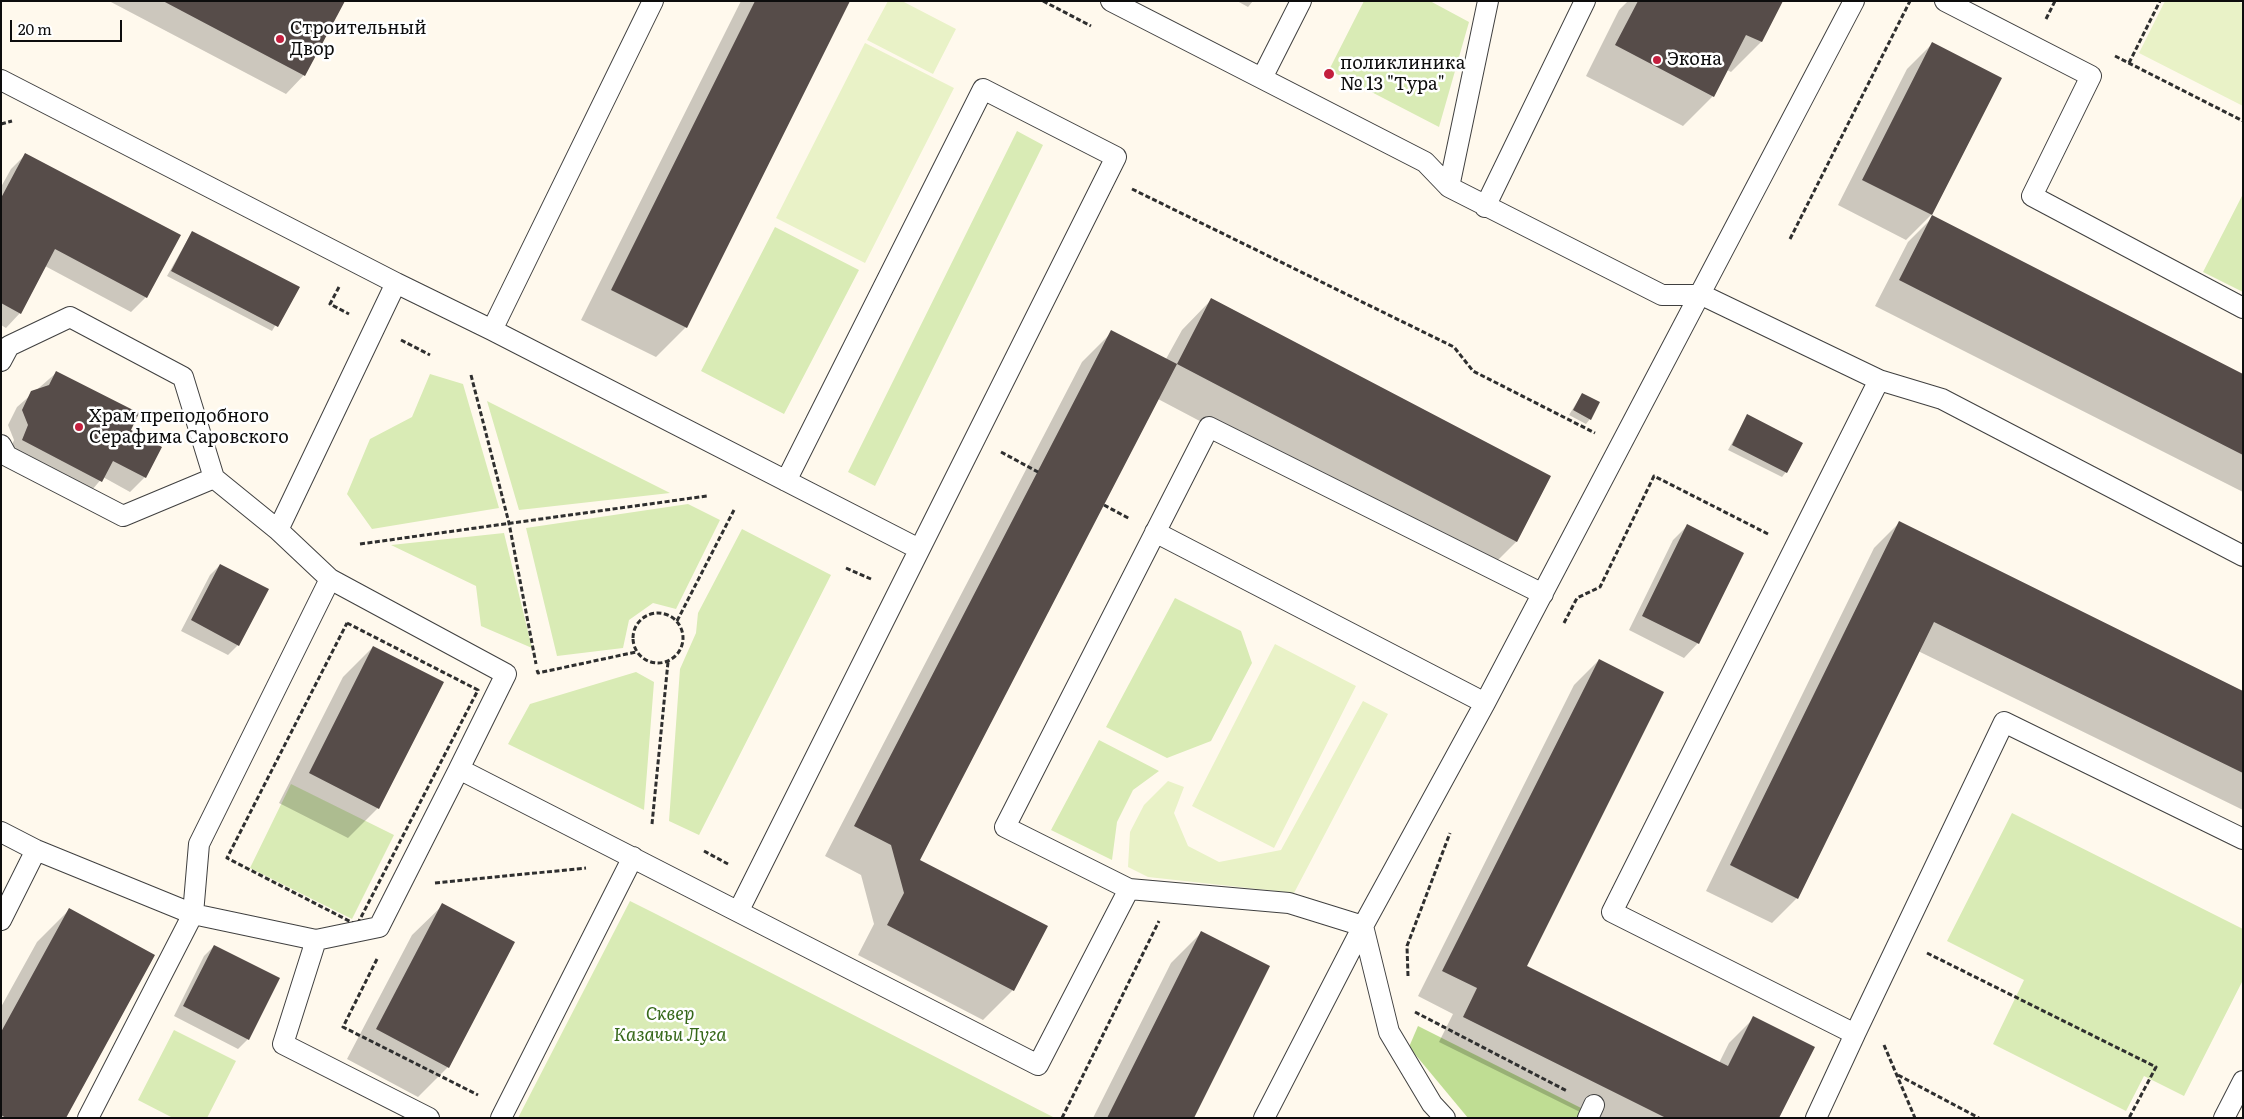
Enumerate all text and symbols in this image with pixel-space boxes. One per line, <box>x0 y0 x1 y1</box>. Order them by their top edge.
scale bar <box>12 10 125 42</box>
text: 20 m <box>18 17 52 40</box>
place label: Строительный Двор <box>290 18 426 60</box>
marker: Строительный Двор <box>274 33 286 45</box>
place label: Экона <box>1667 49 1722 71</box>
place label: поликлиника № 13 "Тура" <box>1340 53 1465 96</box>
marker: Экона <box>1651 54 1663 66</box>
marker: поликлиника № 13 "Тура" <box>1322 67 1336 81</box>
place label: Храм преподобного Серафима Саровского <box>89 406 289 448</box>
marker: Храм преподобного Серафима Саровского <box>73 421 85 433</box>
park label: Сквер Казачьи Луга <box>613 1004 727 1046</box>

